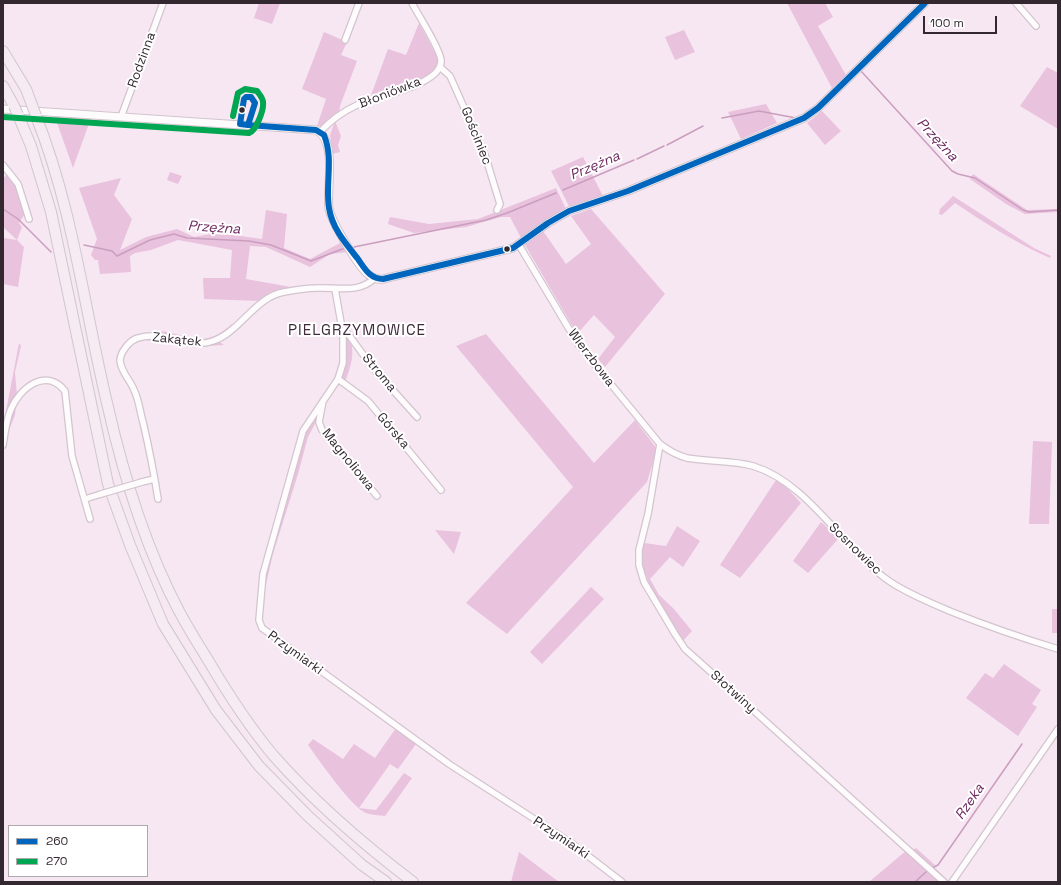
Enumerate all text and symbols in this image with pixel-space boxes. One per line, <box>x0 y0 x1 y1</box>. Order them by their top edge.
scale bar <box>925 8 999 34</box>
text: 100 m <box>930 15 964 31</box>
street label: Rodzinna <box>125 30 159 90</box>
street label: Błoniówka <box>357 74 423 112</box>
unlabelled marker <box>237 105 247 115</box>
street label: Gościniec <box>457 105 495 167</box>
water label: Przężna <box>913 115 961 165</box>
water label: Przężna <box>567 148 623 184</box>
water label: Przężna <box>187 218 241 238</box>
unlabelled marker <box>502 244 512 254</box>
district label: PIELGRZYMOWICE <box>288 322 426 340</box>
street label: Wierzbowa <box>564 326 618 390</box>
street label: Zakątek <box>152 330 202 350</box>
street label: Stroma <box>358 351 400 395</box>
street label: Górska <box>373 410 413 452</box>
street label: Magnoliowa <box>318 426 378 494</box>
street label: Sosnowiec <box>825 520 885 578</box>
street label: Przymiarki <box>264 628 326 678</box>
street label: Słotwiny <box>707 667 759 717</box>
water label: Rzeka <box>952 781 988 823</box>
street label: Przymiarki <box>530 814 592 862</box>
legend <box>8 825 148 877</box>
text: 260 <box>46 833 68 849</box>
text: 270 <box>46 853 68 869</box>

